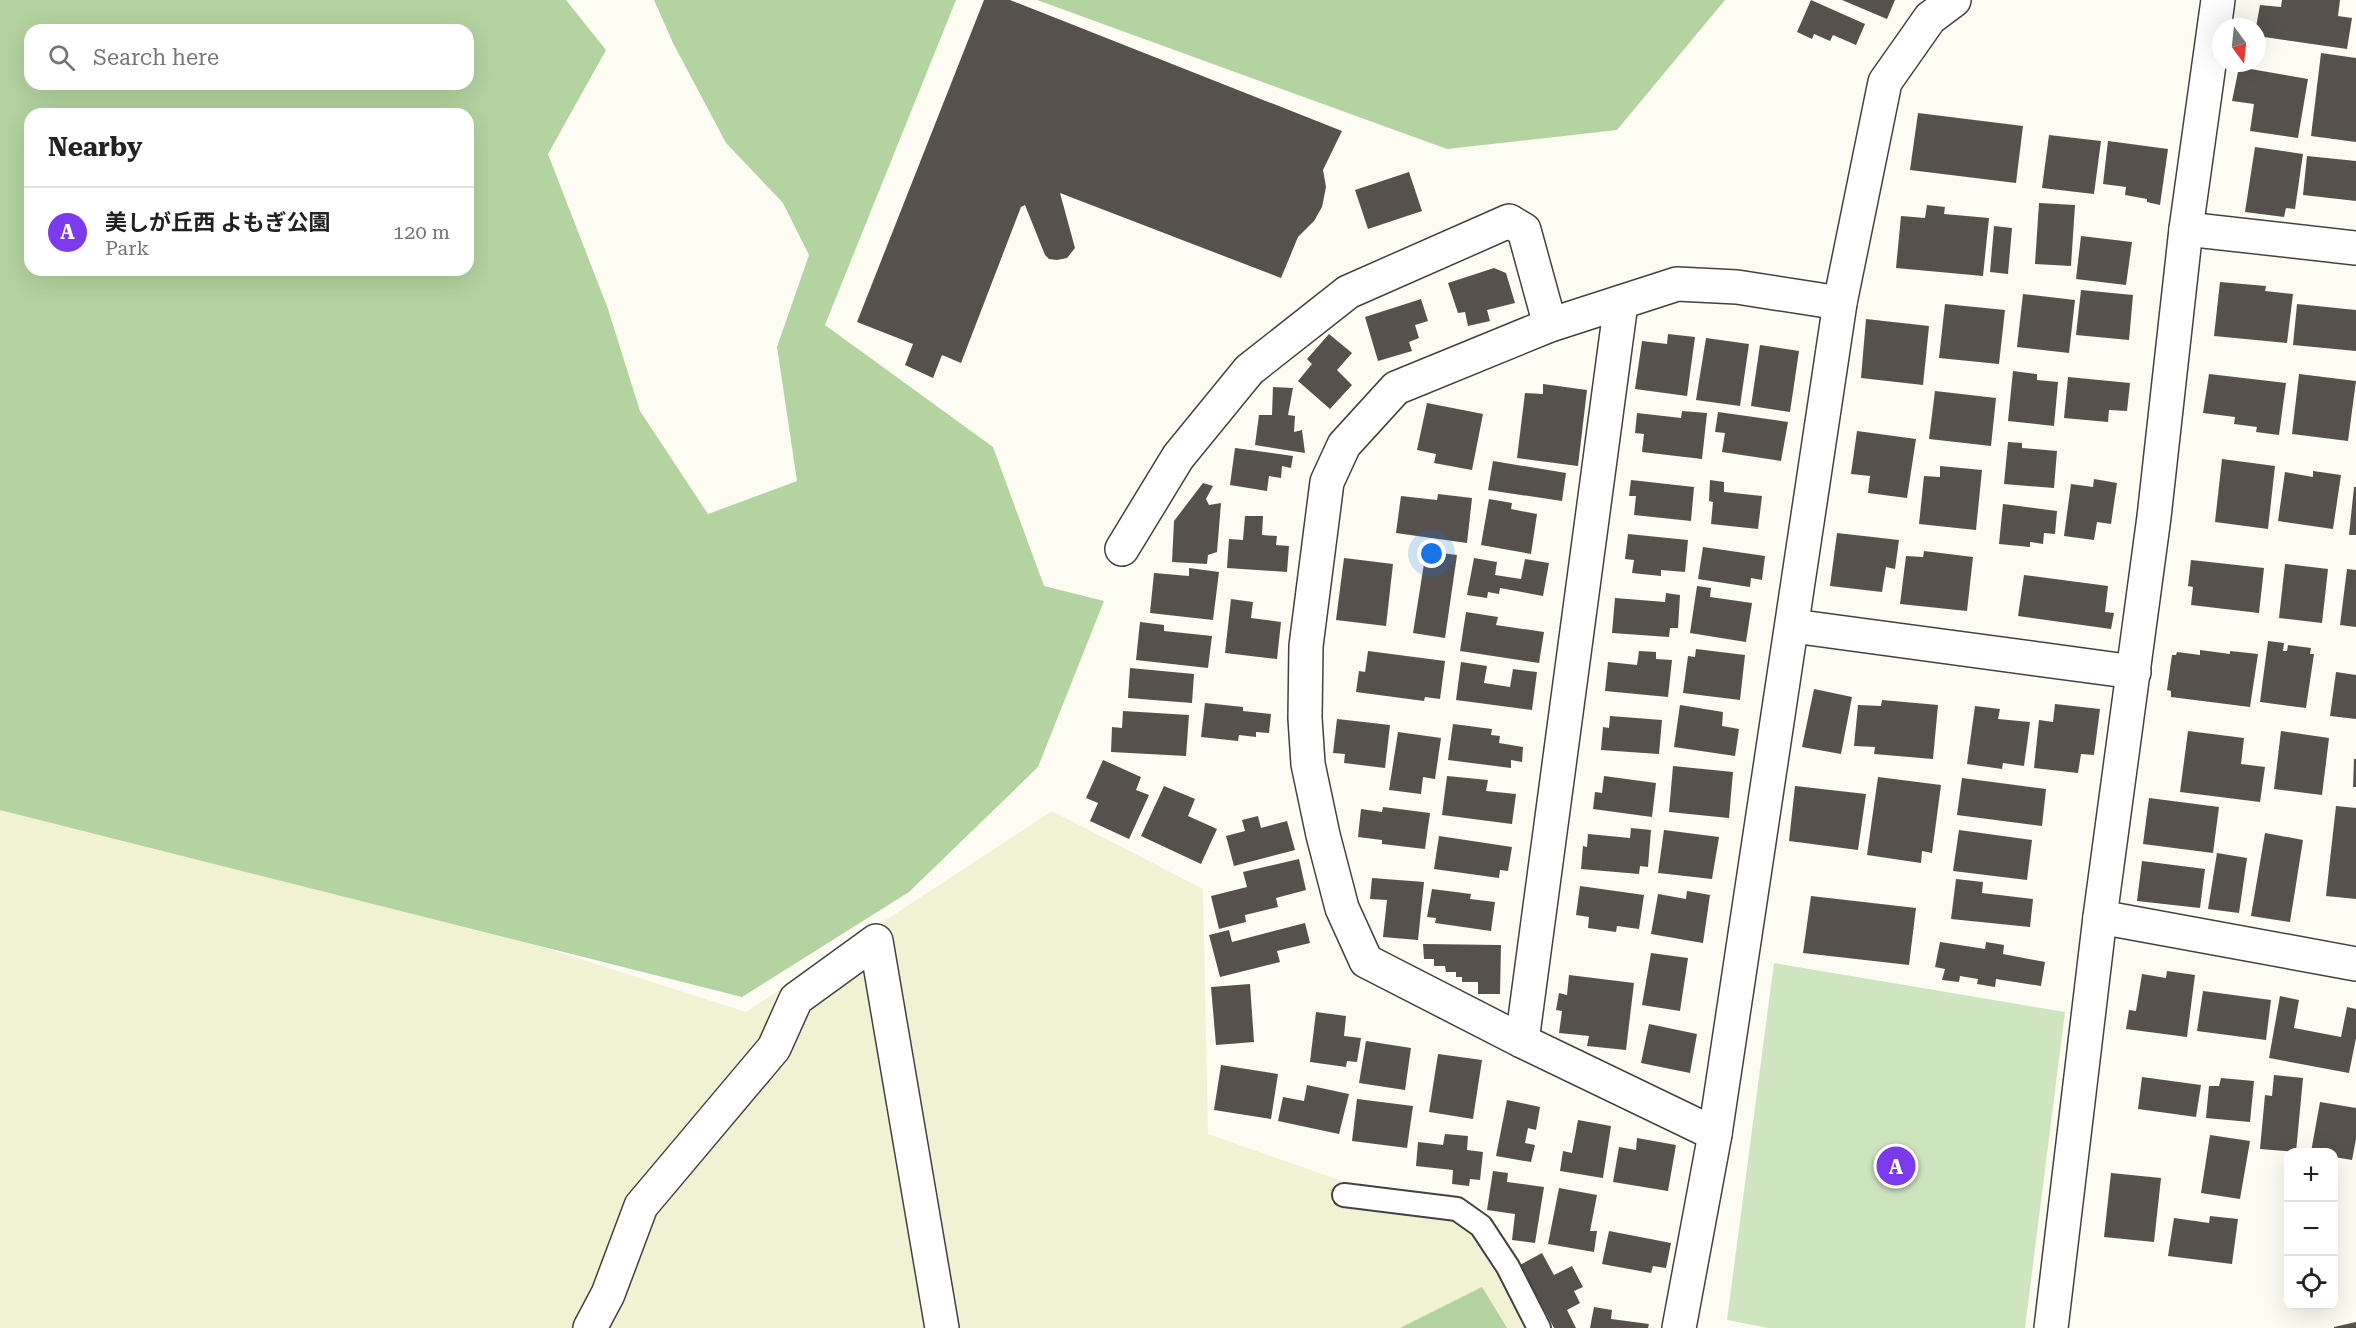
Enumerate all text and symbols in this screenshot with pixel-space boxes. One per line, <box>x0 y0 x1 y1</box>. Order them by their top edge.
north arrow <box>2212 18 2266 72</box>
search box <box>24 24 474 90</box>
icon: search <box>45 41 78 74</box>
text: Search here <box>93 45 219 70</box>
text: Nearby <box>48 132 142 162</box>
text: 美しが丘西 よもぎ公園 <box>105 210 331 235</box>
text: A <box>60 220 75 244</box>
text: 120 m <box>393 220 450 244</box>
text: Park <box>105 236 149 260</box>
your location <box>1417 539 1446 568</box>
pin: A <box>1876 1144 1916 1188</box>
map controls <box>2284 1148 2338 1310</box>
button: + <box>2284 1148 2338 1202</box>
button: − <box>2284 1202 2338 1256</box>
button: locate <box>2284 1256 2338 1310</box>

